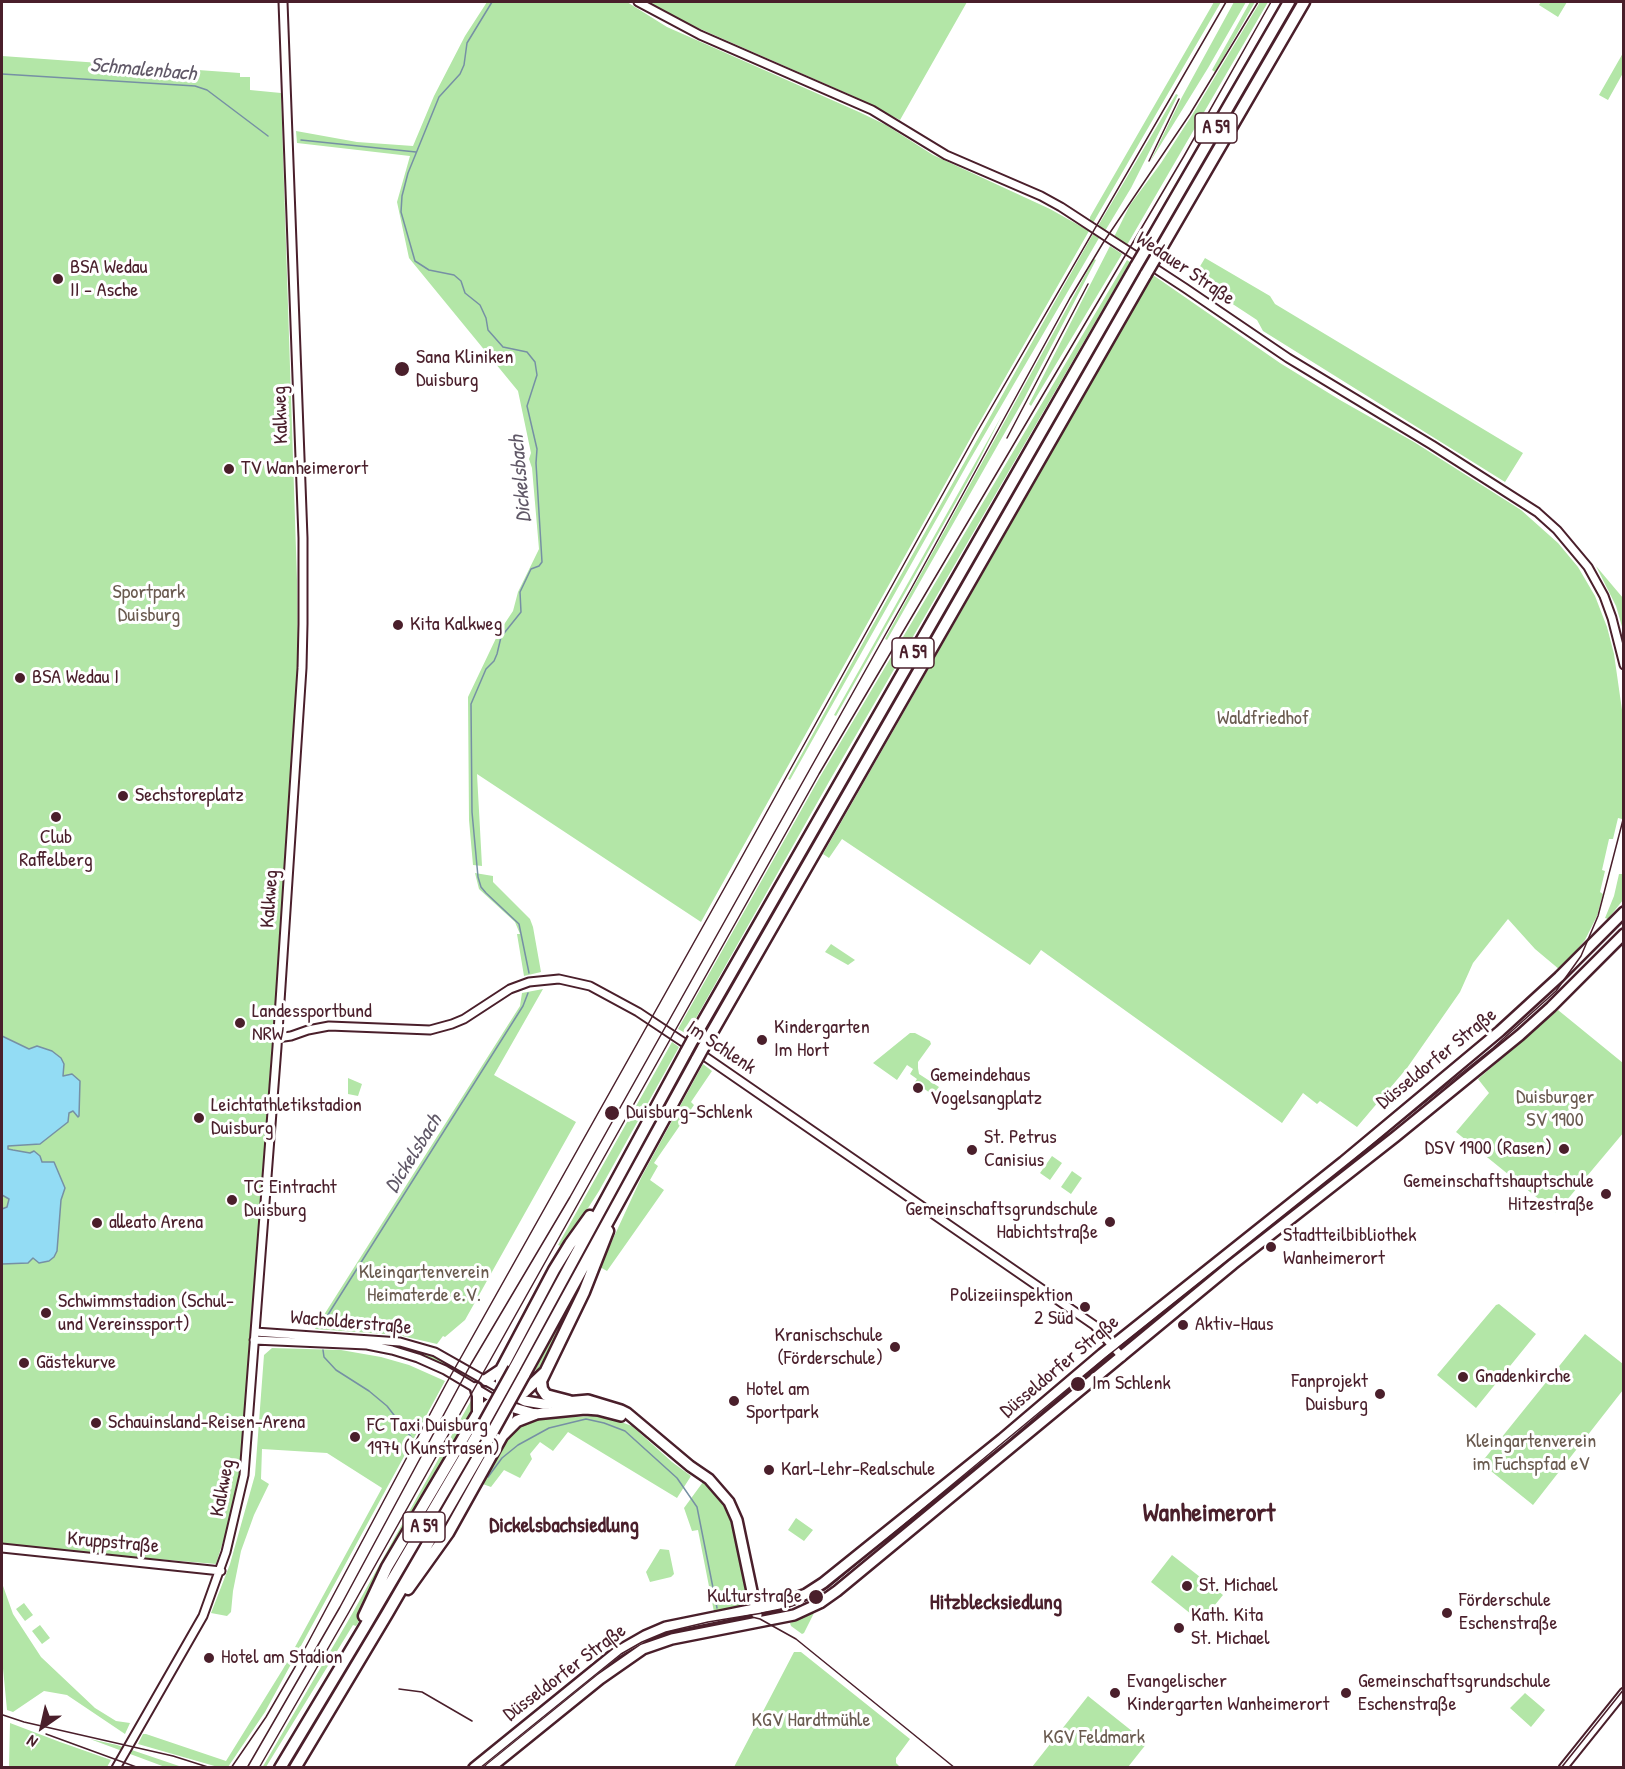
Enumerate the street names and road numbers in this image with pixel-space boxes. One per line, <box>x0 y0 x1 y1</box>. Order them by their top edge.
road number: A 59 <box>1195 113 1237 143</box>
street label: Wedauer Straße <box>1131 227 1239 311</box>
street label: Kalkweg <box>268 386 294 444</box>
road number: A 59 <box>892 638 934 668</box>
street label: Kalkweg <box>256 869 284 929</box>
street label: Düsseldorfer Straße <box>1372 1003 1502 1115</box>
street label: Im Schlenk <box>682 1016 760 1080</box>
street label: Wacholderstraße <box>289 1306 413 1340</box>
street label: Düsseldorfer Straße <box>996 1310 1124 1424</box>
street label: Kalkweg <box>206 1457 240 1519</box>
road number: A 59 <box>403 1512 445 1542</box>
street label: Kruppstraße <box>66 1527 160 1559</box>
street label: Düsseldorfer Straße <box>499 1619 631 1727</box>

